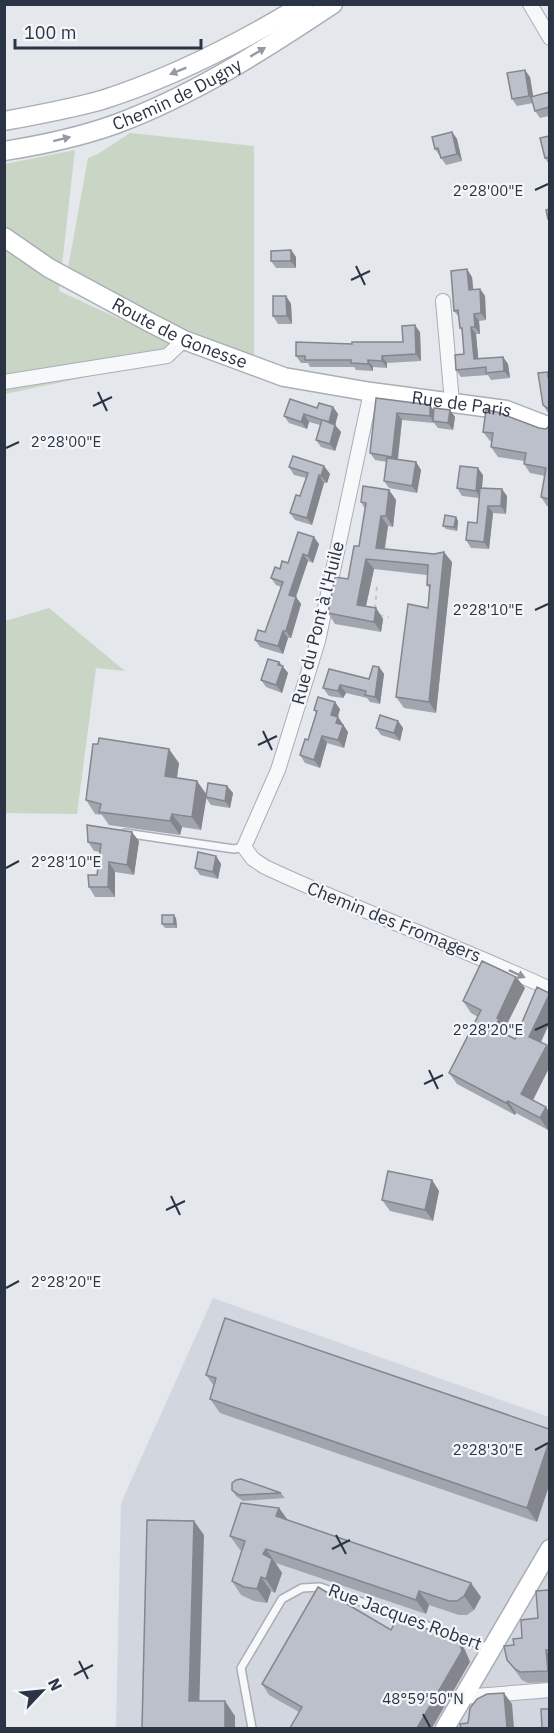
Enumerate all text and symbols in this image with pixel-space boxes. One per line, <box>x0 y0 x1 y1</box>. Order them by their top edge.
scale bar <box>15 12 201 50</box>
text: 100 m <box>24 21 76 44</box>
one-way arrow <box>250 47 267 57</box>
street label: Chemin de Dugny <box>109 53 246 135</box>
one-way arrow <box>169 66 187 76</box>
one-way arrow <box>53 133 71 143</box>
text: 2°28'00"E <box>453 181 523 200</box>
street label: Route de Gonesse <box>108 292 251 373</box>
street label: Rue de Paris <box>410 386 516 422</box>
text: 2°28'00"E <box>31 432 101 451</box>
street label: Rue du Pont à l'Huile <box>286 539 349 707</box>
text: 2°28'10"E <box>453 600 523 619</box>
text: 2°28'10"E <box>31 852 101 871</box>
street label: Chemin des Fromagers <box>304 876 485 967</box>
one-way arrow <box>509 969 526 978</box>
text: 2°28'20"E <box>453 1020 523 1039</box>
text: 2°28'20"E <box>31 1272 101 1291</box>
text: 2°28'30"E <box>453 1440 523 1459</box>
street label: Rue Jacques Robert <box>325 1578 485 1655</box>
north arrow <box>12 1661 72 1721</box>
text: N <box>44 1675 67 1694</box>
text: 48°59'50"N <box>382 1689 464 1708</box>

